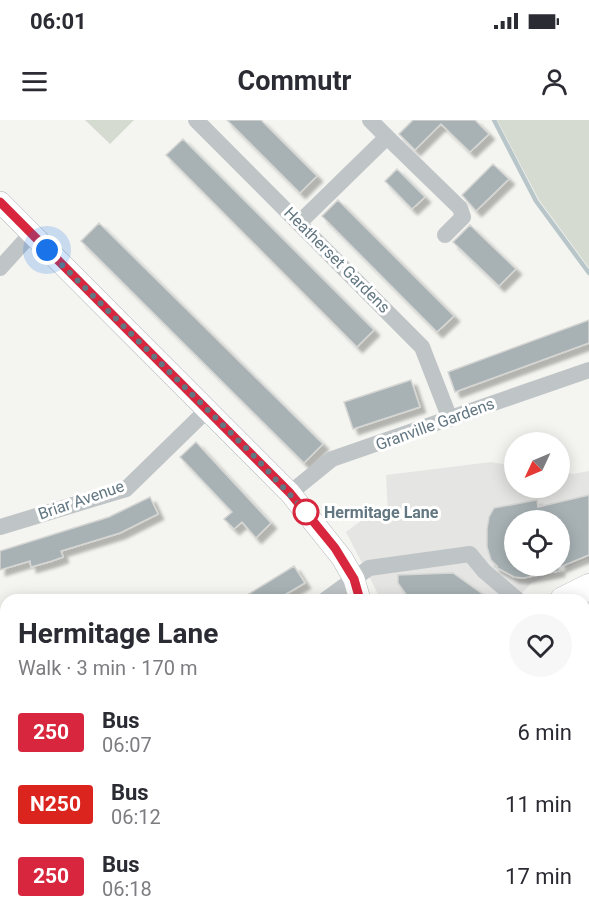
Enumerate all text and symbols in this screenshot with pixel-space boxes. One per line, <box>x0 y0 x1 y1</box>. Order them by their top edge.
text: 06:01 <box>30 9 87 34</box>
icon: menu <box>18 65 51 98</box>
text: Commutr <box>238 65 351 97</box>
icon: person <box>538 65 571 98</box>
street label: Heatherset Gardens <box>280 203 394 317</box>
your location <box>32 235 62 265</box>
street label: Granville Gardens <box>373 394 497 454</box>
north arrow <box>504 432 570 498</box>
map controls <box>504 432 570 576</box>
street label: Briar Avenue <box>35 476 127 524</box>
marker: Hermitage Lane <box>293 499 319 525</box>
place label: Hermitage Lane <box>324 503 439 522</box>
button: locate <box>504 510 570 576</box>
button: heart <box>509 614 572 677</box>
text: Hermitage Lane <box>18 617 218 650</box>
text: Walk · 3 min · 170 m <box>18 656 197 680</box>
text: Bus <box>102 708 140 733</box>
text: 250 <box>33 720 69 744</box>
text: 6 min <box>517 720 572 745</box>
text: 06:07 <box>102 733 152 757</box>
text: Bus <box>111 780 149 805</box>
text: N250 <box>30 792 81 816</box>
text: 11 min <box>505 792 572 817</box>
text: 06:12 <box>111 805 161 829</box>
text: Bus <box>102 852 140 877</box>
text: 250 <box>33 864 69 888</box>
text: 17 min <box>505 864 572 889</box>
text: 06:18 <box>102 877 152 901</box>

